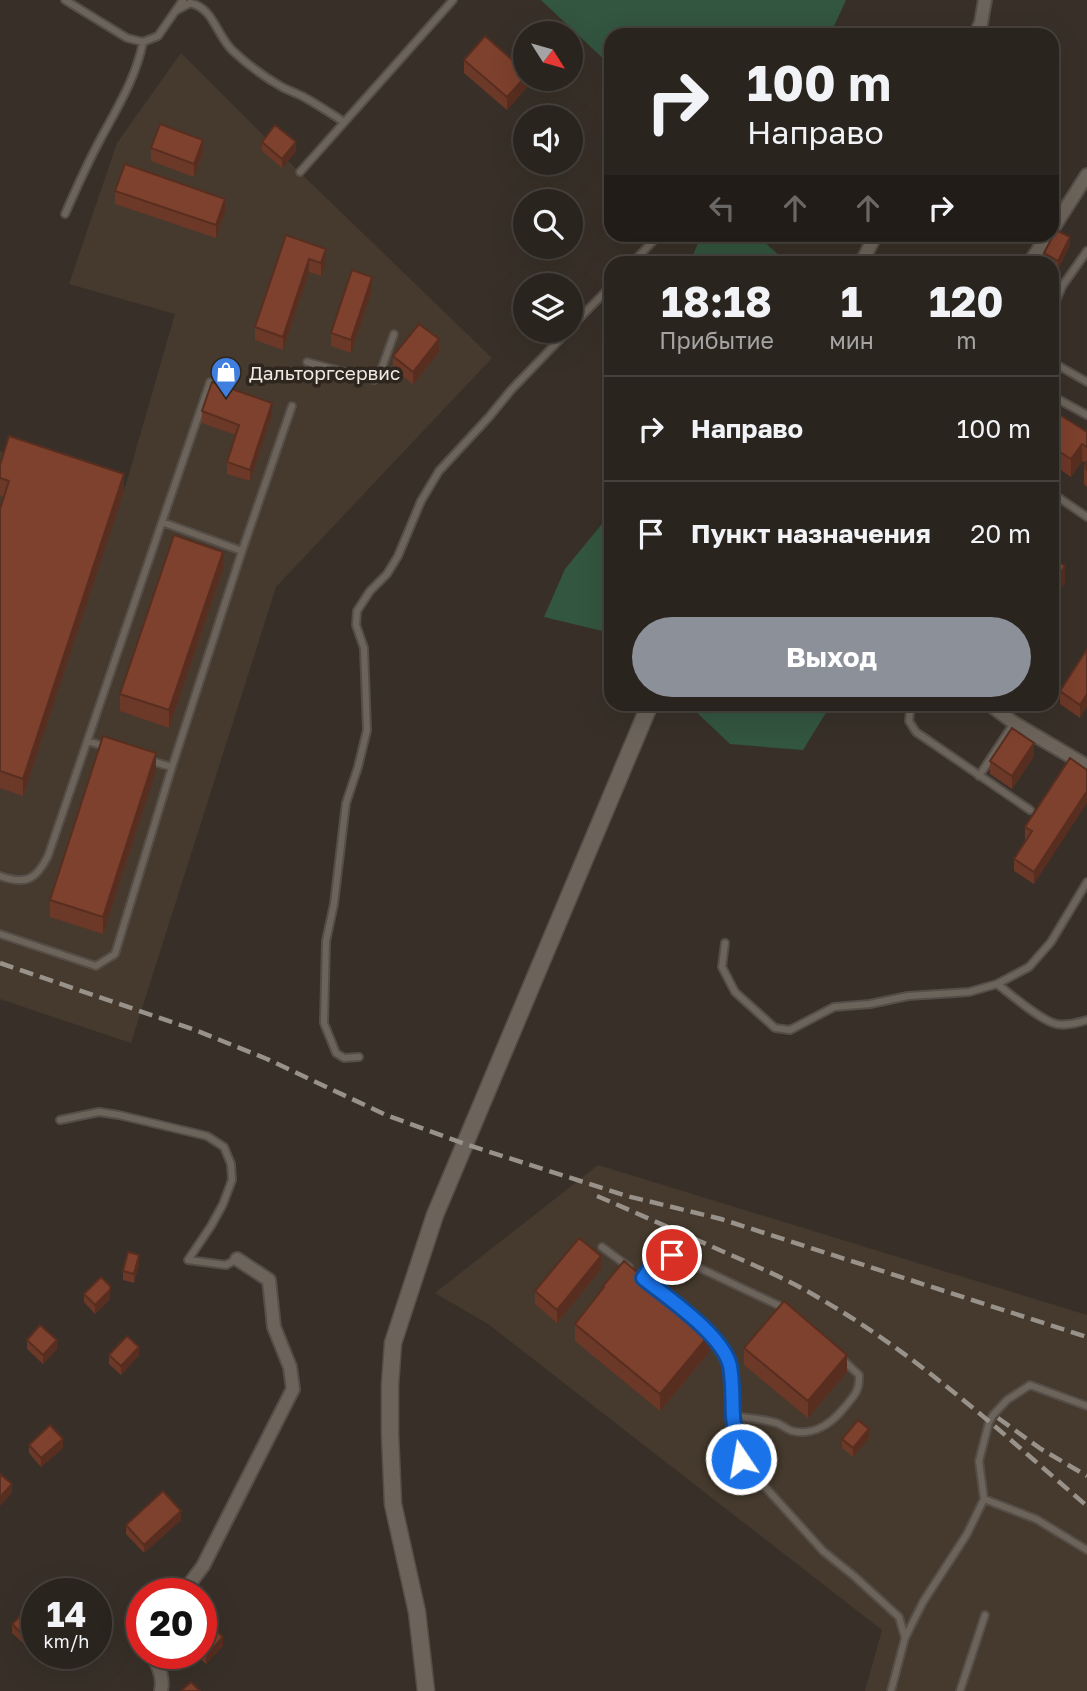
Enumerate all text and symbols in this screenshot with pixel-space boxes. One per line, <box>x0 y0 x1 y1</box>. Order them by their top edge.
north arrow <box>513 21 583 91</box>
map controls <box>513 21 583 343</box>
text: 100 m <box>747 53 891 112</box>
icon: right <box>632 56 723 147</box>
button: sound <box>513 105 583 175</box>
text: Направо <box>747 113 884 151</box>
button: search <box>513 189 583 259</box>
icon: left <box>703 189 741 227</box>
icon: ahead <box>776 189 814 227</box>
icon: ahead <box>849 189 887 227</box>
icon: right <box>922 189 960 227</box>
button: layers <box>513 273 583 343</box>
text: 18:18 <box>661 276 772 326</box>
text: 1 <box>841 276 862 326</box>
text: 120 <box>929 276 1004 326</box>
text: Прибытие <box>659 326 774 354</box>
text: мин <box>829 326 874 354</box>
text: m <box>956 326 977 354</box>
shop icon: Дальторгсервис <box>209 355 243 399</box>
place label: Дальторгсервис <box>249 361 400 384</box>
icon: right <box>632 410 670 448</box>
text: Направо <box>691 413 803 444</box>
text: 100 m <box>957 413 1031 444</box>
icon: arrive <box>632 515 670 553</box>
text: Пункт назначения <box>691 518 931 549</box>
text: 20 m <box>970 518 1031 549</box>
button: Выход <box>632 617 1031 697</box>
pin <box>642 1225 702 1285</box>
icon: arrive <box>653 1236 691 1274</box>
position arrow <box>704 1422 778 1496</box>
speed limit sign: 20 <box>126 1578 217 1669</box>
text: 14 <box>47 1593 86 1635</box>
text: km/h <box>44 1630 89 1652</box>

